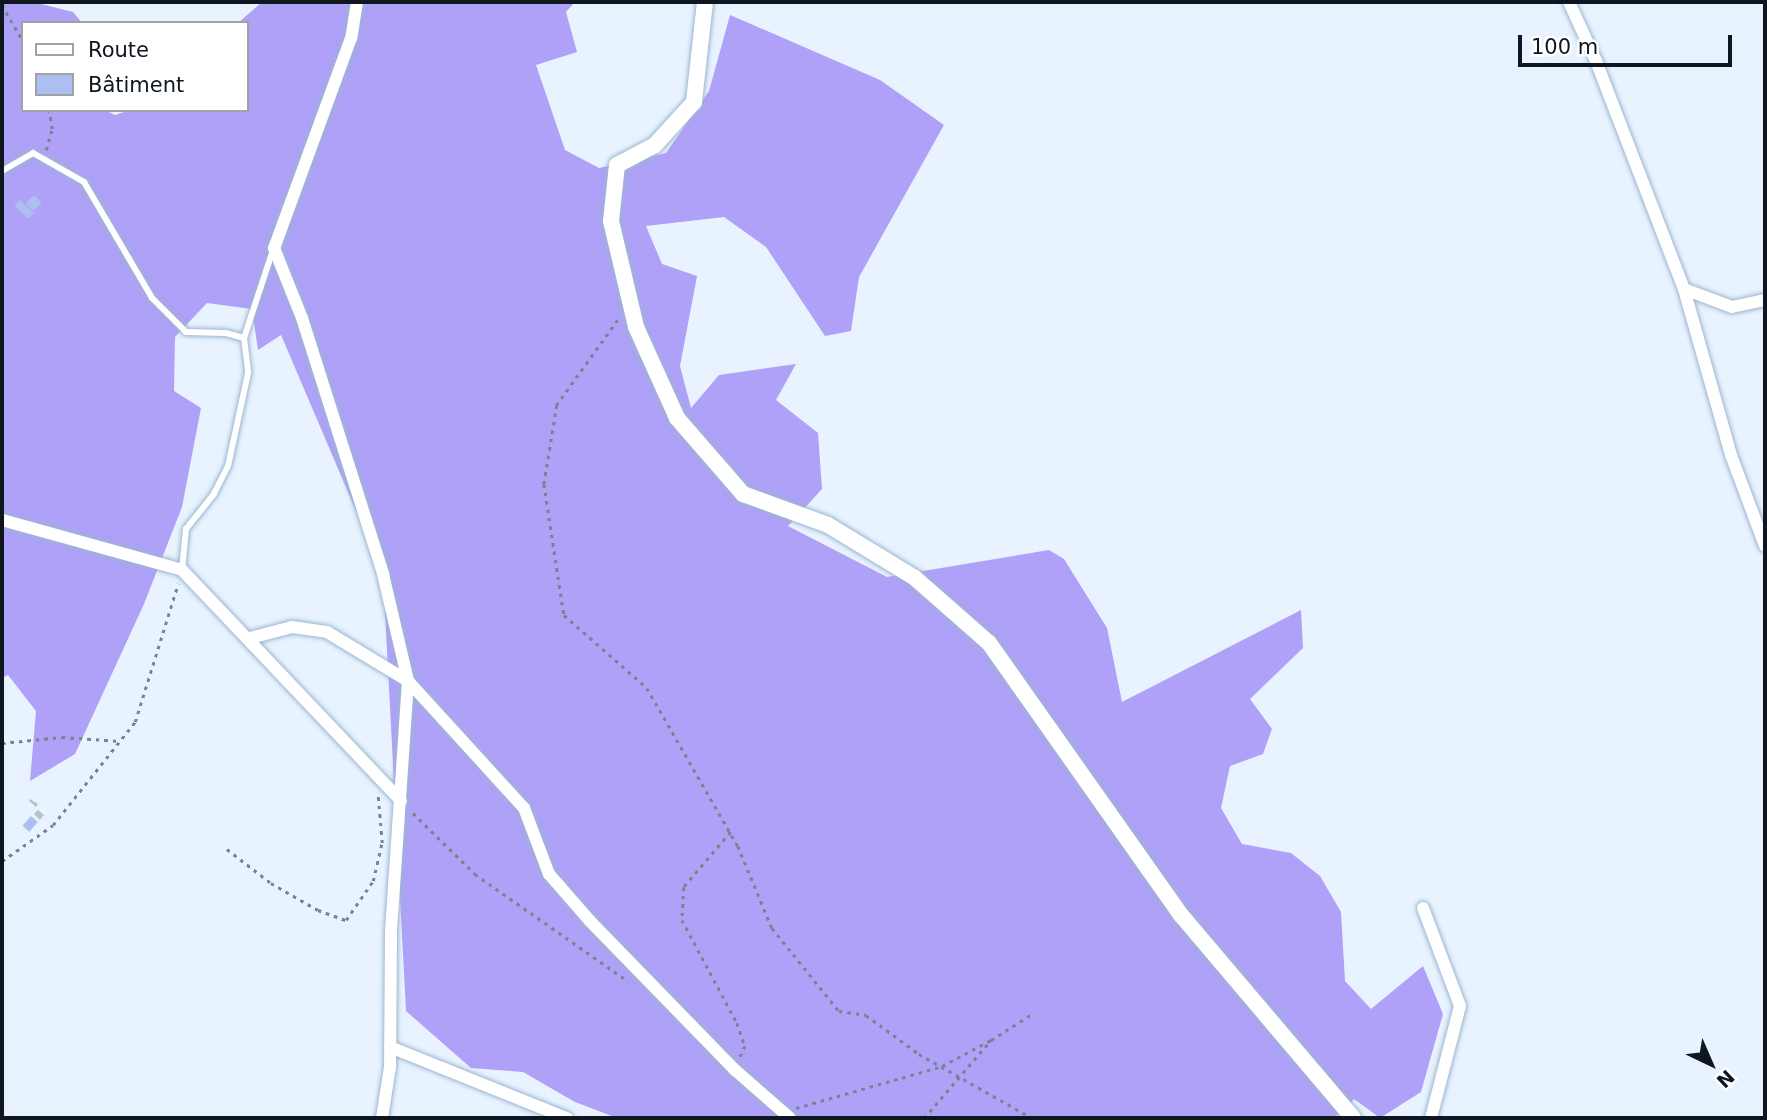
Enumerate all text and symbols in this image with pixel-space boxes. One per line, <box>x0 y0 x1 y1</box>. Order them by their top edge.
legend <box>21 21 248 112</box>
scale bar <box>1522 21 1736 65</box>
text: 100 m <box>1531 35 1598 59</box>
text: Route <box>88 38 149 62</box>
text: Bâtiment <box>88 73 184 97</box>
north arrow <box>1676 1029 1746 1099</box>
text: N <box>1712 1066 1739 1093</box>

